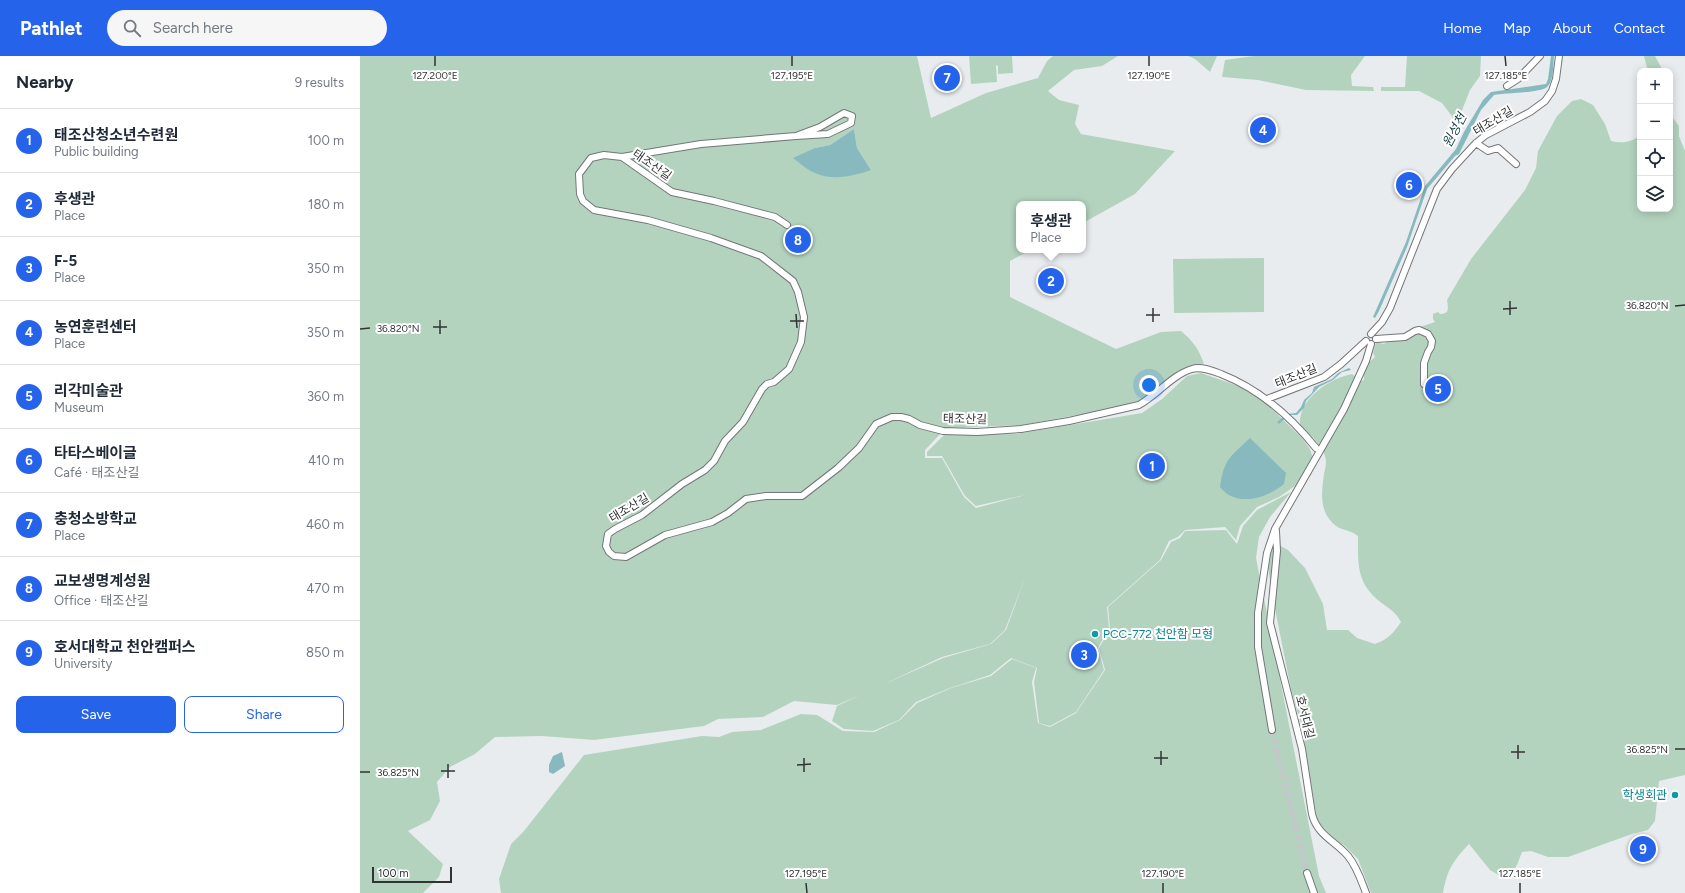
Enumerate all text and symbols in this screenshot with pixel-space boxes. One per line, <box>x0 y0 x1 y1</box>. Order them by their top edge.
search box <box>107 10 387 46</box>
text: Pathlet <box>20 17 83 40</box>
icon: search <box>121 17 143 39</box>
text: Search here <box>153 19 233 37</box>
text: Home <box>1443 20 1482 37</box>
text: Map <box>1504 20 1531 37</box>
text: About <box>1553 20 1592 37</box>
text: Contact <box>1614 20 1665 37</box>
pin: 7 <box>934 63 960 93</box>
map controls <box>1637 68 1673 212</box>
button: + <box>1637 68 1673 104</box>
text: 127.200°E <box>412 69 458 82</box>
text: 127.195°E <box>771 69 813 82</box>
text: 127.190°E <box>1128 69 1171 82</box>
text: 127.185°E <box>1485 69 1527 82</box>
text: Nearby <box>16 72 74 92</box>
text: 9 results <box>295 75 344 90</box>
street label: 태조산길 <box>1470 104 1516 138</box>
button: − <box>1637 104 1673 140</box>
water label: 원성천 <box>1439 110 1470 150</box>
pin: 4 <box>1250 115 1276 145</box>
text: 태조산청소년수련원 <box>54 126 178 144</box>
text: 1 <box>26 133 32 148</box>
text: 100 m <box>308 133 344 148</box>
button: locate <box>1637 140 1673 176</box>
text: Public building <box>54 144 139 159</box>
street label: 태조산길 <box>630 147 674 183</box>
pin: 6 <box>1396 170 1422 200</box>
button: layers <box>1637 176 1673 212</box>
text: 후생관 <box>54 190 95 208</box>
text: 2 <box>25 197 33 212</box>
text: 180 m <box>308 197 344 212</box>
popup <box>1016 201 1086 253</box>
text: Place <box>54 208 85 223</box>
text: 후생관 <box>1030 212 1072 230</box>
pin: 8 <box>785 225 811 255</box>
text: Place <box>1030 230 1061 245</box>
text: F-5 <box>54 252 77 270</box>
text: 3 <box>25 261 33 276</box>
text: 350 m <box>307 261 344 276</box>
pin: 2 <box>1038 266 1064 296</box>
text: Place <box>54 270 85 285</box>
text: 36.820°N <box>1626 299 1668 312</box>
text: 농연훈련센터 <box>54 318 137 336</box>
text: 36.820°N <box>377 322 419 335</box>
text: 4 <box>25 325 33 340</box>
text: 350 m <box>307 325 344 340</box>
text: Place <box>54 336 85 351</box>
street label: 태조산길 <box>1273 361 1319 391</box>
pin: 5 <box>1425 374 1451 404</box>
your location <box>1139 375 1159 395</box>
text: 리각미술관 <box>54 382 123 400</box>
text: 5 <box>25 389 33 404</box>
text: 360 m <box>307 389 344 404</box>
text: Museum <box>54 400 104 415</box>
street label: 태조산길 <box>943 412 987 426</box>
text: 타타스베이글 <box>54 444 137 462</box>
pin: 1 <box>1139 451 1165 481</box>
text: 6 <box>25 453 33 468</box>
text: 410 m <box>308 453 344 468</box>
text: Café · 태조산길 <box>54 465 139 480</box>
street label: 태조산길 <box>606 491 652 525</box>
text: 충청소방학교 <box>54 510 137 528</box>
text: 7 <box>25 517 33 532</box>
text: 460 m <box>306 517 344 532</box>
text: Place <box>54 528 85 543</box>
text: 교보생명계성원 <box>54 572 151 590</box>
text: 8 <box>25 581 33 596</box>
text: 470 m <box>306 581 344 596</box>
text: Office · 태조산길 <box>54 593 148 608</box>
place label: PCC-772 천안함 모형 <box>1103 627 1213 641</box>
marker: PCC-772 천안함 모형 <box>1090 629 1100 639</box>
text: 호서대학교 천안캠퍼스 <box>54 638 196 656</box>
pin: 3 <box>1071 640 1097 670</box>
text: 9 <box>25 645 33 660</box>
text: 850 m <box>306 645 344 660</box>
text: University <box>54 656 112 671</box>
street label: 호서대길 <box>1293 694 1317 740</box>
button: Save <box>16 696 176 733</box>
button: Share <box>184 696 344 733</box>
text: 36.825°N <box>1626 743 1668 756</box>
text: 36.825°N <box>377 766 419 779</box>
place label: 학생회관 <box>1623 788 1667 802</box>
marker: 학생회관 <box>1670 790 1680 800</box>
pin: 9 <box>1630 834 1656 864</box>
scale bar <box>372 865 452 884</box>
text: 100 m <box>378 867 409 880</box>
text: 127.195°E <box>785 867 827 880</box>
text: 127.190°E <box>1142 867 1185 880</box>
text: 127.185°E <box>1499 867 1541 880</box>

